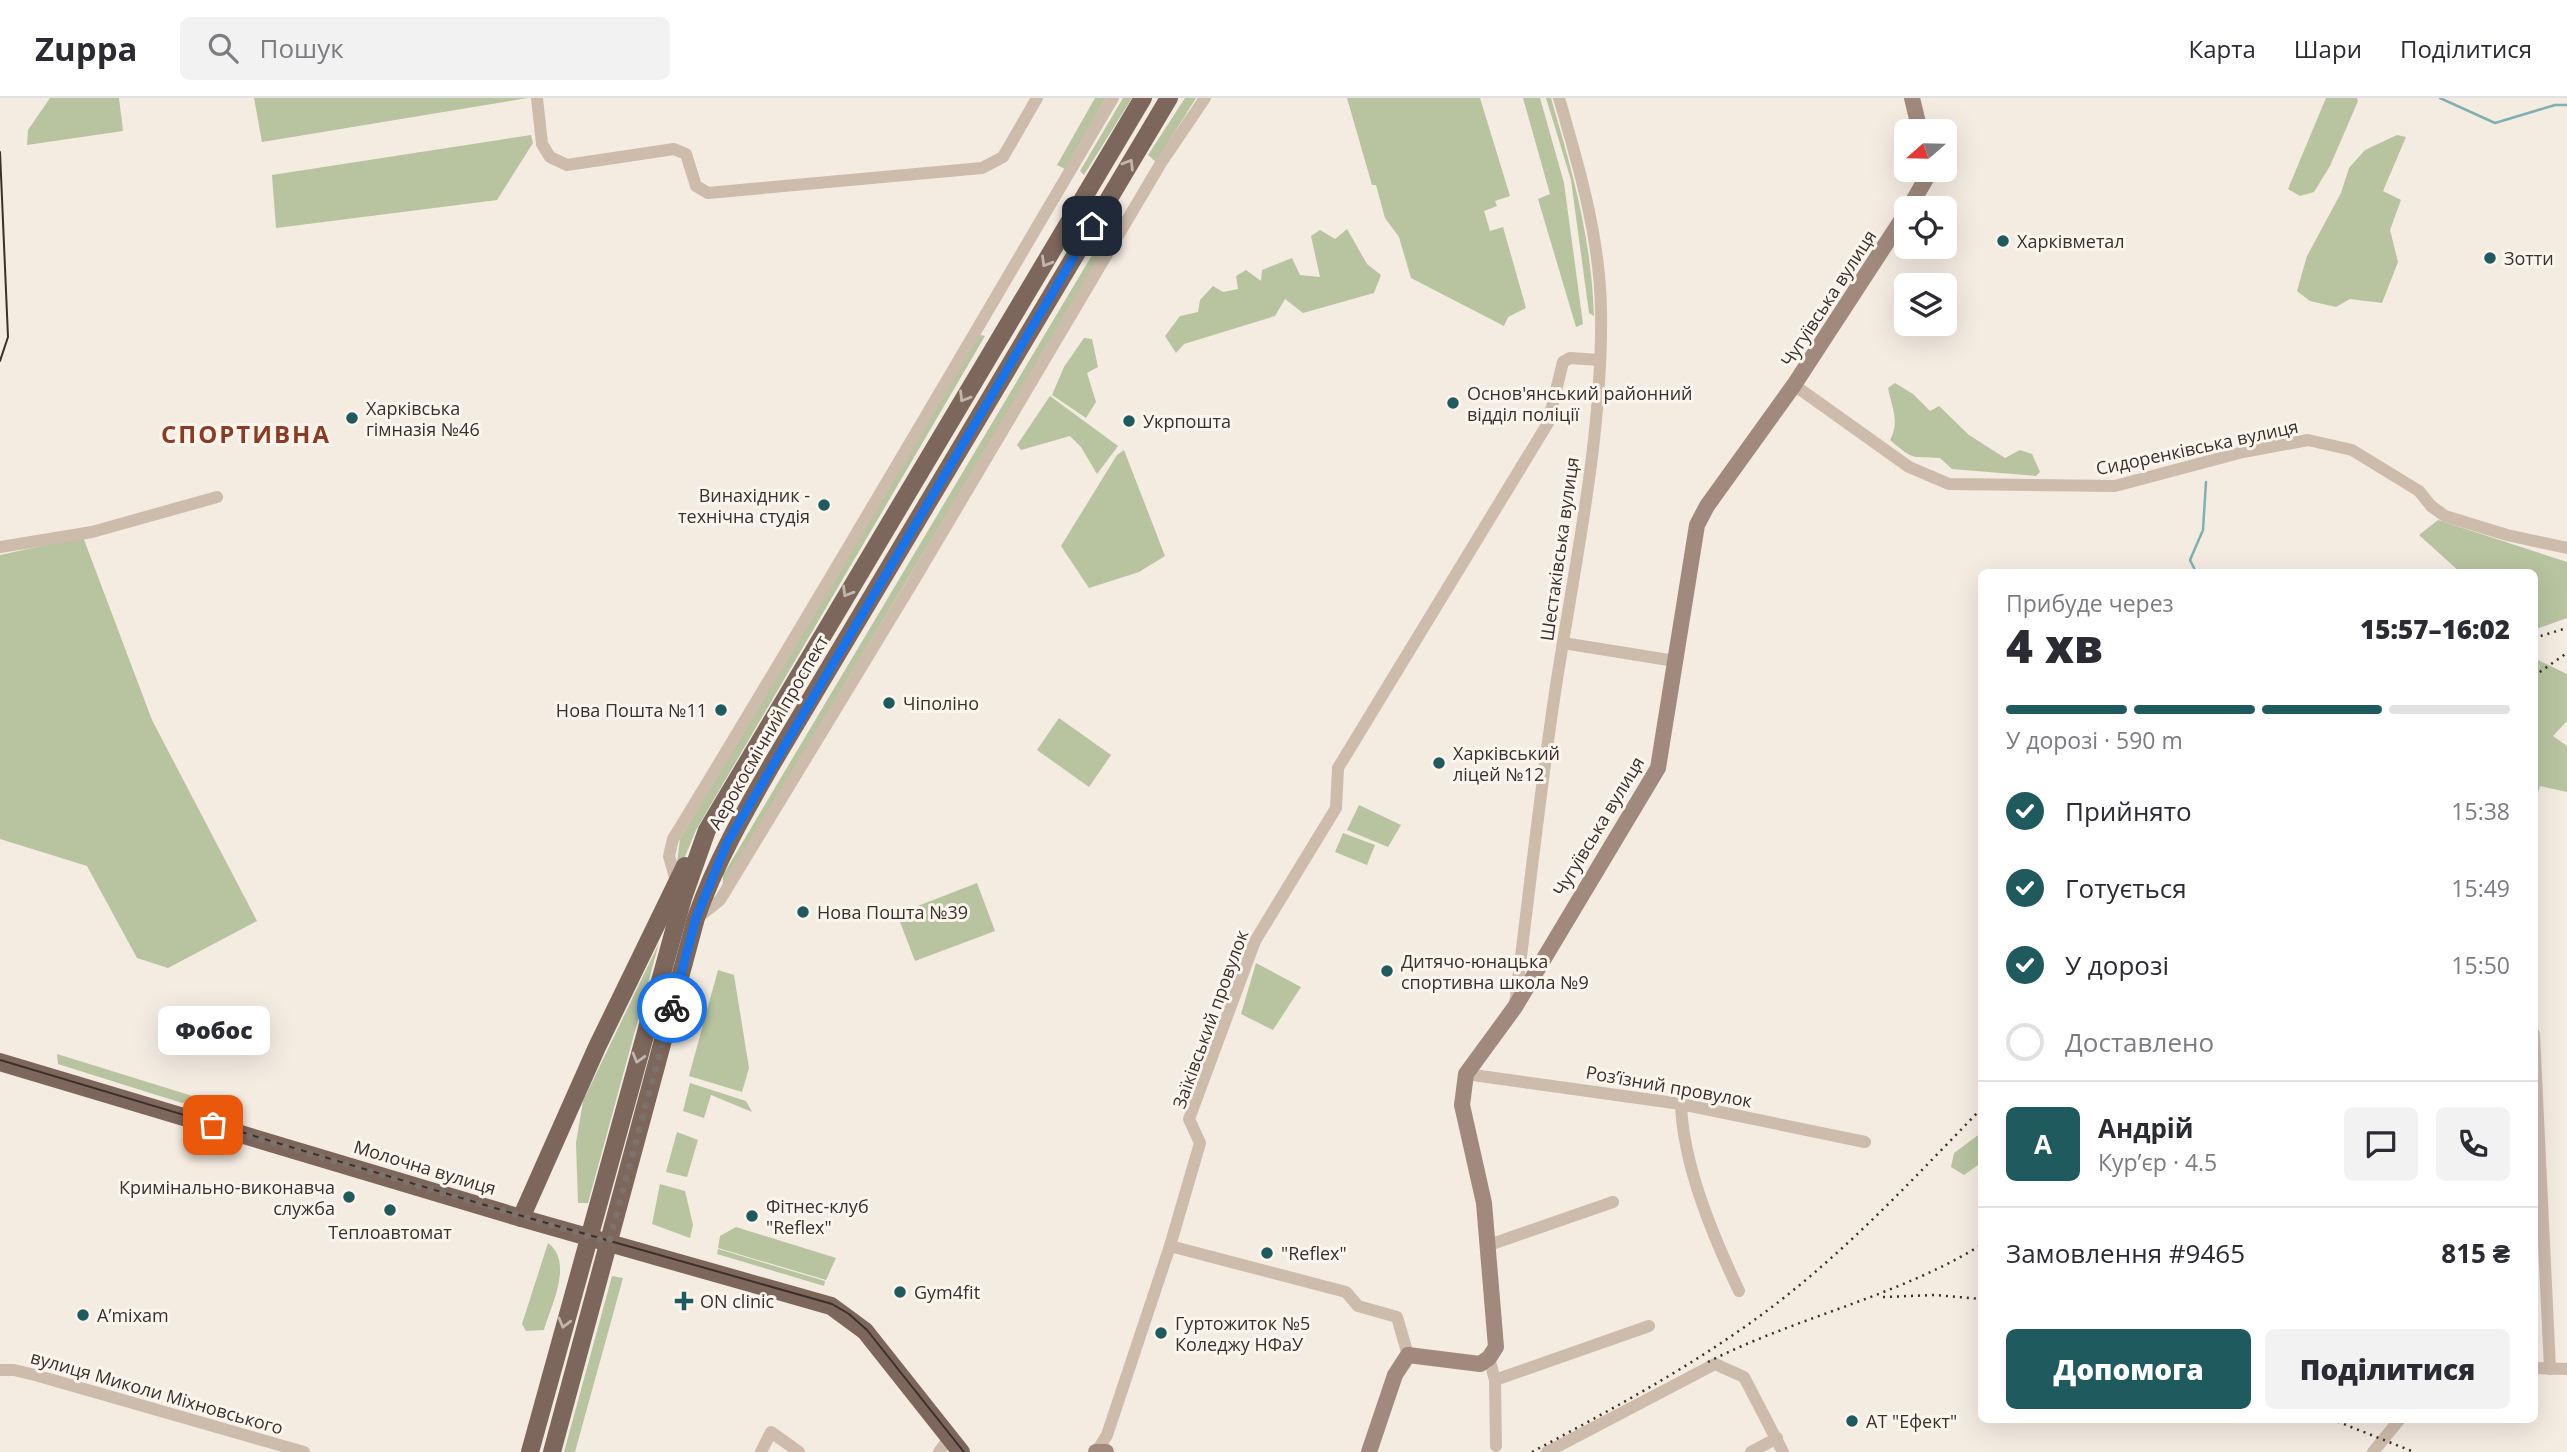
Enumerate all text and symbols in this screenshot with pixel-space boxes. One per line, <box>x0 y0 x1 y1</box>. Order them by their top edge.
search box <box>180 17 670 80</box>
text: Zuppa <box>35 26 138 71</box>
icon: search <box>204 29 242 67</box>
text: Пошук <box>260 30 344 66</box>
text: Карта <box>2189 32 2256 65</box>
text: Шари <box>2294 32 2362 65</box>
text: Поділитися <box>2400 32 2532 65</box>
north arrow <box>1894 119 1956 182</box>
map controls <box>1894 119 1957 336</box>
one-way arrow <box>1121 158 1134 171</box>
pin <box>1062 196 1122 256</box>
button: locate <box>1894 196 1957 259</box>
icon: home <box>1073 207 1111 245</box>
street label: Чугуївська вулиця <box>1775 225 1881 371</box>
place label: Харківметал <box>2017 229 2125 253</box>
marker: Харківметал <box>1995 233 2011 249</box>
place label: Зотти <box>2504 246 2554 270</box>
marker: Зотти <box>2482 250 2498 266</box>
one-way arrow <box>1041 255 1054 268</box>
button: layers <box>1894 273 1957 336</box>
place label: Основ'янський районний відділ поліції <box>1467 381 1693 426</box>
one-way arrow <box>960 390 973 403</box>
marker: Основ'янський районний відділ поліції <box>1445 395 1461 411</box>
place label: Харківська гімназія №46 <box>366 396 480 441</box>
place label: Укрпошта <box>1143 409 1231 433</box>
marker: Харківська гімназія №46 <box>344 410 360 426</box>
marker: Укрпошта <box>1121 413 1137 429</box>
street label: Сидоренківська вулиця <box>2094 414 2300 480</box>
district label: СПОРТИВНА <box>161 417 331 450</box>
street label: Шестаківська вулиця <box>1534 455 1584 643</box>
place label: Винахідник - технічна студія <box>678 483 810 528</box>
marker: Винахідник - технічна студія <box>816 497 832 513</box>
one-way arrow <box>842 585 855 598</box>
text: Прибуде через <box>2006 587 2174 619</box>
text: 15:57–16:02 <box>2360 611 2510 647</box>
text: 4 хв <box>2006 614 2103 676</box>
street label: Аерокосмічний проспект <box>703 630 834 833</box>
place label: Чіполіно <box>903 691 979 715</box>
marker: Чіполіно <box>881 695 897 711</box>
place label: Нова Пошта №11 <box>556 698 707 722</box>
marker: Нова Пошта №11 <box>713 702 729 718</box>
text: У дорозі · 590 m <box>2006 724 2183 756</box>
place label: Харківський ліцей №12 <box>1453 741 1560 786</box>
street label: Чугуївська вулиця <box>1547 752 1649 900</box>
marker: Харківський ліцей №12 <box>1431 755 1447 771</box>
icon: check <box>2006 792 2044 830</box>
text: Прийнято <box>2065 793 2192 829</box>
text: 15:38 <box>2451 795 2510 827</box>
icon: check <box>2006 869 2044 907</box>
text: Готується <box>2065 870 2187 906</box>
text: 15:49 <box>2451 872 2510 904</box>
place label: Нова Пошта №39 <box>817 900 968 924</box>
marker: Нова Пошта №39 <box>795 904 811 920</box>
street label: Заїківський провулок <box>1167 926 1254 1111</box>
icon: check <box>2006 946 2044 984</box>
text: У дорозі <box>2065 947 2169 983</box>
place label: Дитячо-юнацька спортивна школа №9 <box>1401 949 1589 994</box>
text: 15:50 <box>2451 949 2510 981</box>
marker: Дитячо-юнацька спортивна школа №9 <box>1379 963 1395 979</box>
courier <box>637 973 707 1043</box>
icon: bike <box>653 989 691 1027</box>
callout: Фобос <box>157 1006 269 1055</box>
text: Фобос <box>175 1014 253 1046</box>
text: Доставлено <box>2065 1024 2214 1060</box>
one-way arrow <box>632 1052 647 1064</box>
street label: Роз’їзний провулок <box>1584 1060 1755 1113</box>
pin <box>183 1095 243 1155</box>
icon: bag <box>194 1106 232 1144</box>
button: chat <box>2344 1107 2418 1181</box>
button: phone <box>2436 1107 2510 1181</box>
text: Андрій <box>2098 1110 2194 1146</box>
text: А <box>2034 1126 2052 1162</box>
street label: Молочна вулиця <box>351 1134 499 1200</box>
text: Кур’єр · 4.5 <box>2098 1146 2217 1178</box>
place label: Кримінально-виконавча служба <box>119 1175 335 1220</box>
marker: Кримінально-виконавча служба <box>341 1189 357 1205</box>
place label: Фітнес-клуб "Reflex" <box>766 1194 869 1239</box>
marker: Теплоавтомат <box>382 1202 398 1218</box>
marker: Фітнес-клуб "Reflex" <box>744 1208 760 1224</box>
place label: Теплоавтомат <box>328 1220 452 1244</box>
text: Замовлення #9465 <box>2006 1235 2245 1271</box>
text: 815 ₴ <box>2441 1235 2510 1271</box>
place label: "Reflex" <box>1281 1241 1347 1265</box>
marker: "Reflex" <box>1259 1245 1275 1261</box>
place label: Gym4fit <box>914 1280 980 1304</box>
marker: Gym4fit <box>892 1284 908 1300</box>
place label: ON clinic <box>700 1289 775 1313</box>
marker: ON clinic <box>674 1291 694 1311</box>
place label: A’mixam <box>97 1303 169 1327</box>
marker: A’mixam <box>75 1307 91 1323</box>
place label: Гуртожиток №5 Коледжу НФаУ <box>1175 1311 1310 1356</box>
one-way arrow <box>558 1317 572 1329</box>
marker: Гуртожиток №5 Коледжу НФаУ <box>1153 1325 1169 1341</box>
button: Допомога <box>2006 1329 2251 1409</box>
button: Поділитися <box>2265 1329 2510 1409</box>
street label: вулиця Миколи Міхновського <box>28 1344 286 1440</box>
place label: АТ "Ефект" <box>1866 1409 1957 1433</box>
marker: АТ "Ефект" <box>1844 1413 1860 1429</box>

